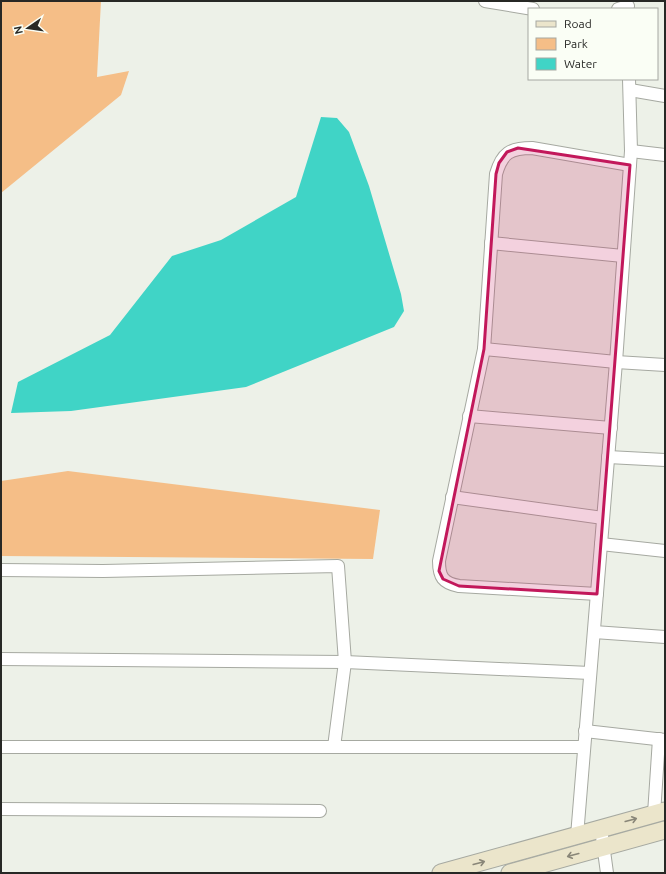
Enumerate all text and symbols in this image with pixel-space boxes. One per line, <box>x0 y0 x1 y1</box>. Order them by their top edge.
north arrow <box>8 8 48 48</box>
legend <box>528 8 658 80</box>
text: Road <box>564 17 592 30</box>
text: N <box>11 25 25 36</box>
text: Park <box>564 37 588 50</box>
text: Water <box>564 57 597 70</box>
one-way arrow <box>624 816 637 824</box>
one-way arrow <box>567 852 580 860</box>
one-way arrow <box>472 858 485 866</box>

